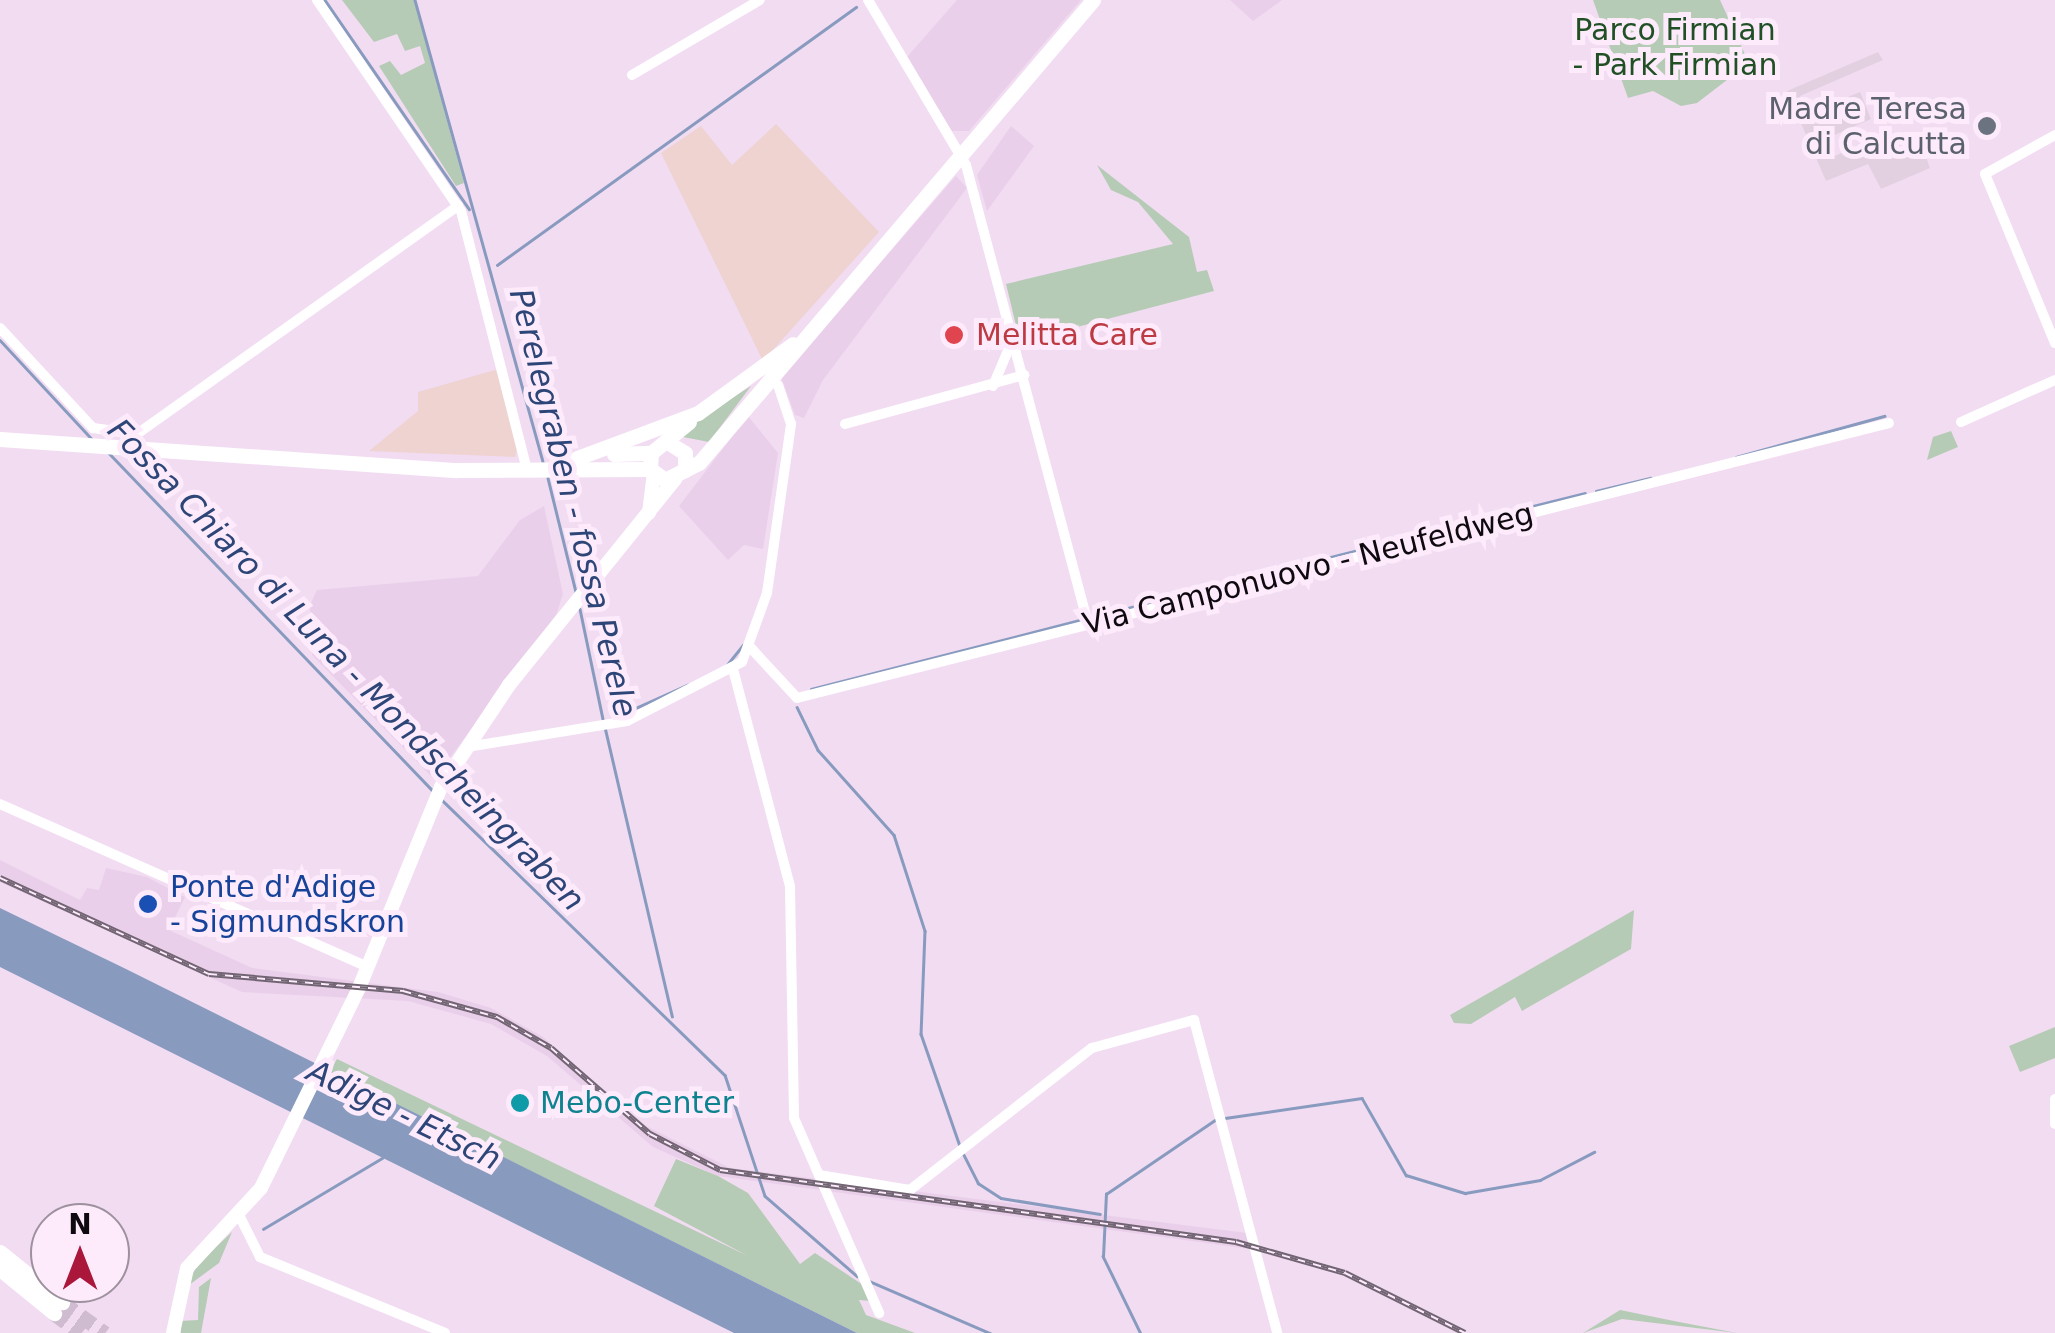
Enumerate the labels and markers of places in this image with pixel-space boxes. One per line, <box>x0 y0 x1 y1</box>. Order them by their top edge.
place label: Madre Teresa di Calcutta <box>1768 91 1967 162</box>
marker: Madre Teresa di Calcutta <box>1976 115 1998 137</box>
place label: Melitta Care <box>976 317 1158 353</box>
marker: Melitta Care <box>941 322 967 348</box>
place label: Ponte d'Adige - Sigmundskron <box>170 869 405 940</box>
marker: Ponte d'Adige - Sigmundskron <box>135 891 161 917</box>
place label: Mebo-Center <box>540 1085 734 1121</box>
marker: Mebo-Center <box>509 1092 531 1114</box>

